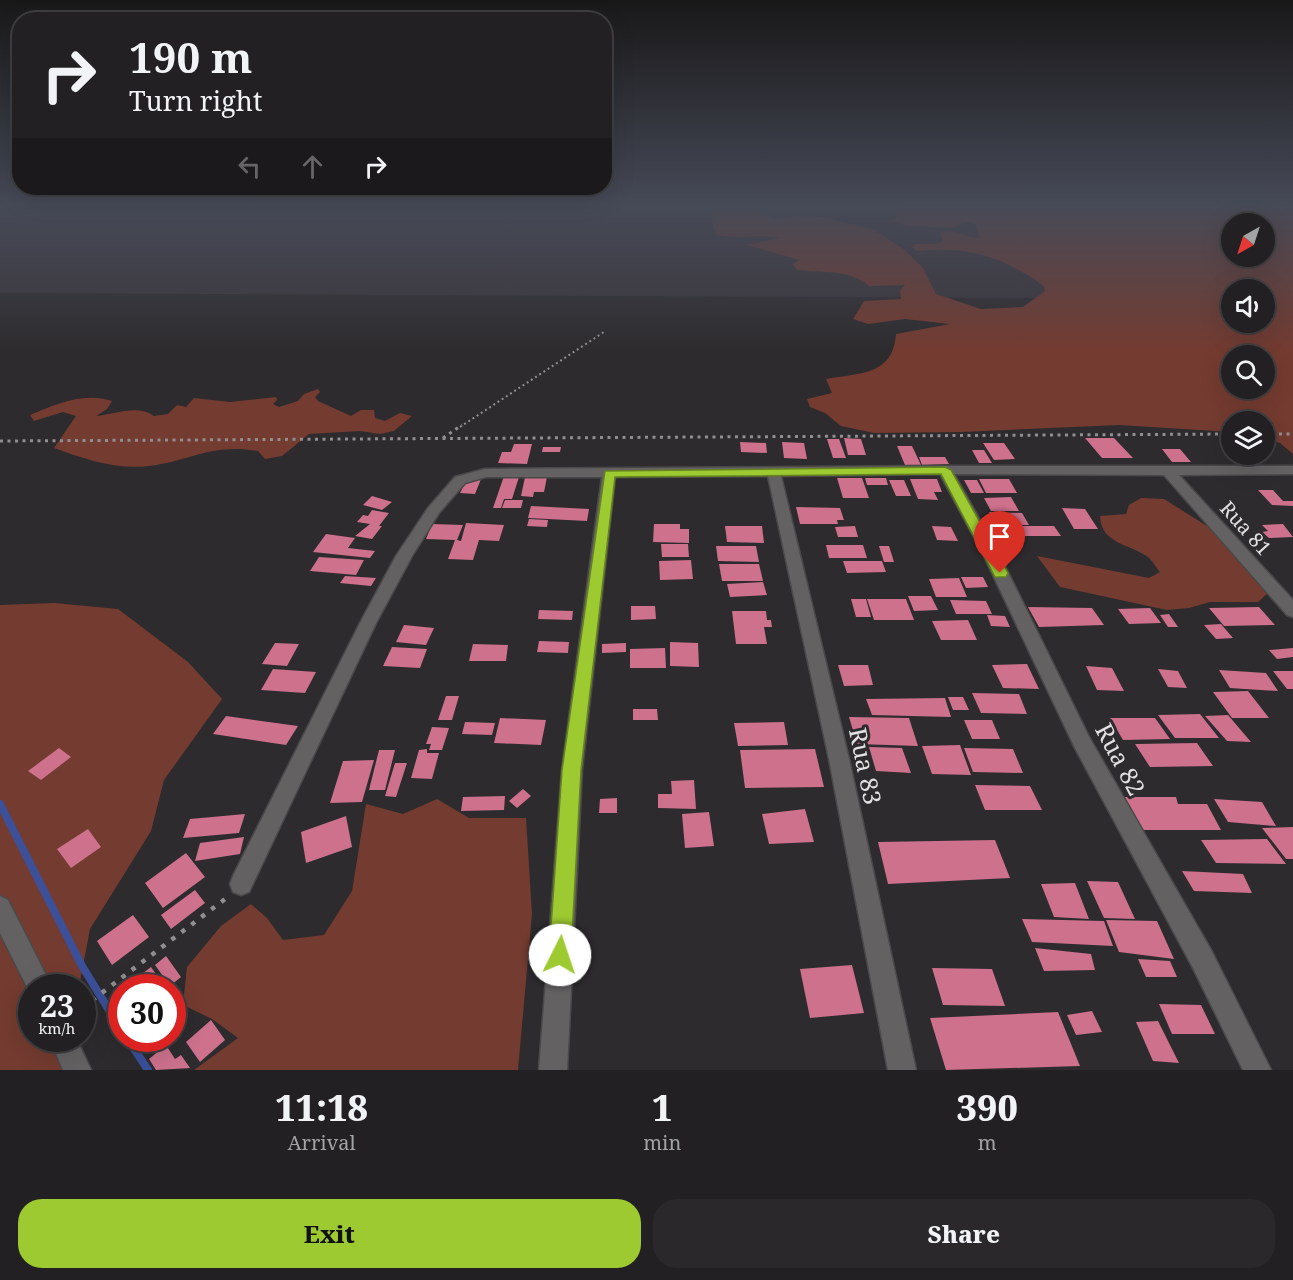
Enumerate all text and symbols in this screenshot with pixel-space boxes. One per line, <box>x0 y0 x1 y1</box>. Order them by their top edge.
text: 190 m <box>129 28 253 85</box>
icon: right <box>30 36 108 114</box>
text: Turn right <box>129 82 262 119</box>
icon: left <box>233 150 266 183</box>
icon: ahead <box>296 150 329 183</box>
icon: right <box>359 150 392 183</box>
north arrow <box>1221 213 1275 267</box>
map controls <box>1221 213 1275 465</box>
button: sound <box>1221 279 1275 333</box>
button: search <box>1221 345 1275 399</box>
button: layers <box>1221 411 1275 465</box>
street label: Rua 81 <box>1214 495 1278 561</box>
pin <box>974 511 1025 573</box>
icon: arrive <box>983 520 1016 553</box>
street label: Rua 82 <box>1088 717 1154 801</box>
street label: Rua 83 <box>842 725 890 807</box>
position arrow <box>528 923 592 987</box>
speed limit sign: 30 <box>108 974 186 1052</box>
text: 23 <box>40 985 74 1026</box>
text: km/h <box>39 1018 75 1038</box>
text: 11:18 <box>275 1083 368 1132</box>
text: 1 <box>652 1083 673 1132</box>
text: 390 <box>957 1083 1018 1132</box>
text: Arrival <box>287 1129 356 1156</box>
text: min <box>643 1129 681 1156</box>
text: m <box>978 1129 997 1156</box>
button: Exit <box>18 1199 641 1268</box>
button: Share <box>653 1199 1275 1268</box>

